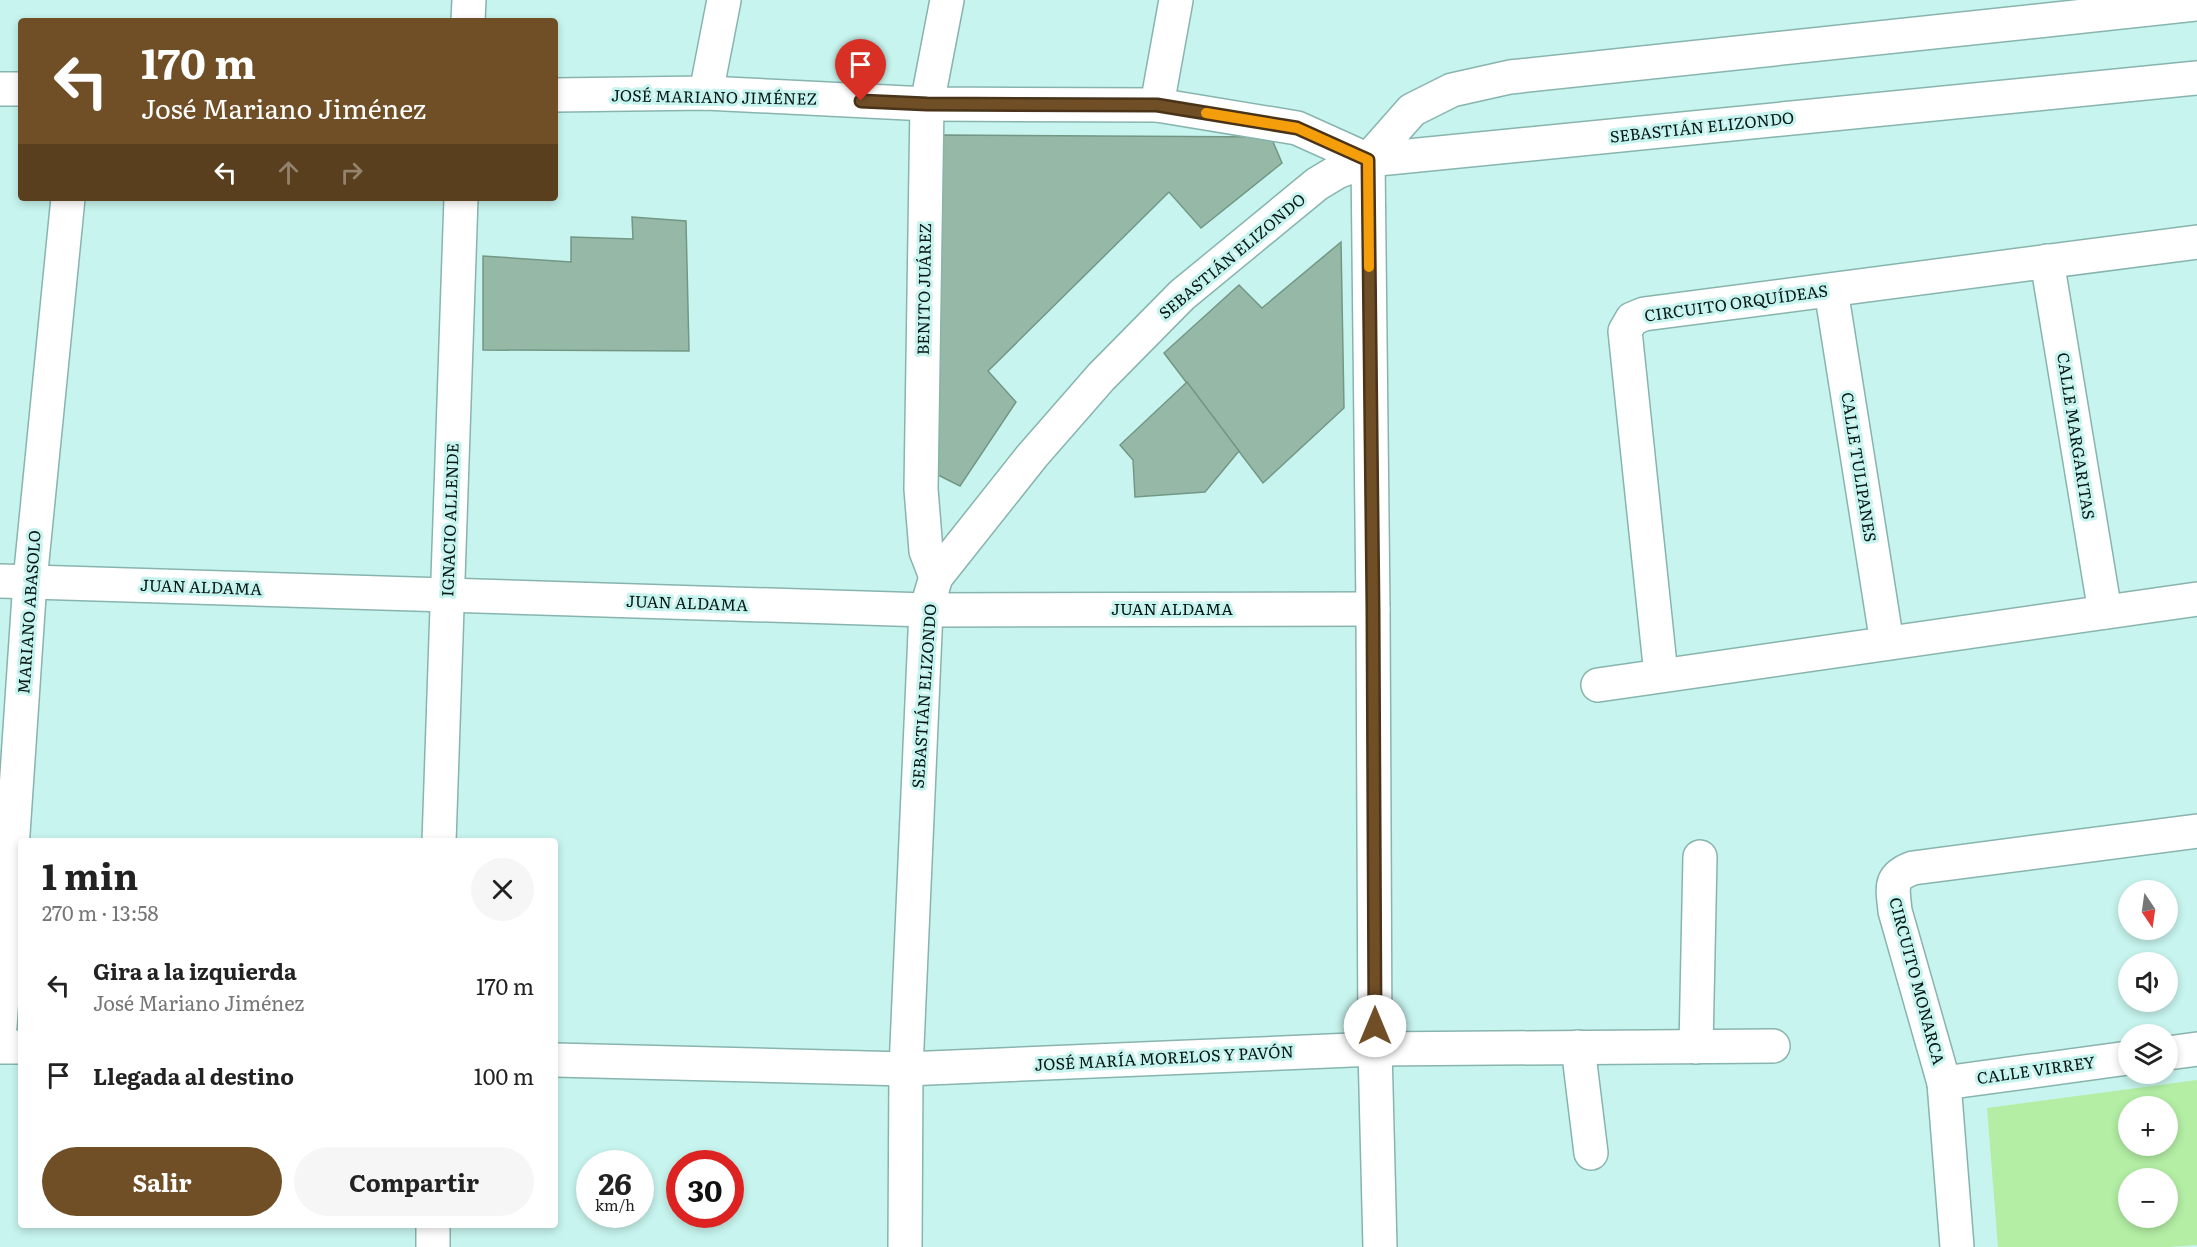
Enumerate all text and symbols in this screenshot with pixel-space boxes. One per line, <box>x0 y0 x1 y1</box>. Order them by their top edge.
text: 170 m <box>141 30 256 92</box>
pin <box>835 39 886 101</box>
icon: left <box>42 42 120 120</box>
icon: arrive <box>844 48 877 81</box>
street label: JOSÉ MARIANO JIMÉNEZ <box>611 82 817 110</box>
text: José Mariano Jiménez <box>141 87 426 127</box>
street label: SEBASTIÁN ELIZONDO <box>1609 104 1795 148</box>
icon: left <box>209 156 242 189</box>
icon: ahead <box>272 156 305 189</box>
icon: right <box>335 156 368 189</box>
street label: SEBASTIÁN ELIZONDO <box>1153 187 1310 324</box>
street label: BENITO JUÁREZ <box>910 223 936 355</box>
street label: CIRCUITO ORQUÍDEAS <box>1643 277 1829 327</box>
street label: CALLE MARGARITAS <box>2052 351 2102 521</box>
street label: CALLE TULIPANES <box>1836 390 1884 544</box>
street label: IGNACIO ALLENDE <box>434 443 464 597</box>
street label: MARIANO ABASOLO <box>10 529 46 695</box>
street label: JUAN ALDAMA <box>140 572 263 600</box>
street label: JUAN ALDAMA <box>626 588 749 616</box>
street label: JUAN ALDAMA <box>1111 596 1233 620</box>
street label: SEBASTIÁN ELIZONDO <box>905 603 941 789</box>
text: 1 min <box>42 848 138 901</box>
button: close <box>471 858 534 921</box>
north arrow <box>2118 880 2178 940</box>
map controls <box>2118 880 2178 1228</box>
street label: CIRCUITO MONARCA <box>1884 894 1952 1067</box>
text: 270 m · 13:58 <box>42 897 159 927</box>
button: sound <box>2118 952 2178 1012</box>
text: Gira a la izquierda <box>93 954 297 987</box>
icon: left <box>42 969 75 1002</box>
text: 170 m <box>476 969 534 1002</box>
text: José Mariano Jiménez <box>93 987 304 1017</box>
position arrow <box>1343 994 1407 1058</box>
button: layers <box>2118 1024 2178 1084</box>
street label: JOSÉ MARÍA MORELOS Y PAVÓN <box>1034 1038 1294 1076</box>
street label: CALLE VIRREY <box>1975 1049 2097 1089</box>
icon: arrive <box>42 1059 75 1092</box>
text: Llegada al destino <box>93 1059 294 1092</box>
text: 100 m <box>474 1059 534 1092</box>
button: + <box>2118 1096 2178 1156</box>
button: Salir <box>42 1147 282 1216</box>
button: Compartir <box>294 1147 534 1216</box>
speed limit sign: 30 <box>666 1150 744 1228</box>
text: 26 <box>598 1160 632 1204</box>
button: − <box>2118 1168 2178 1228</box>
text: km/h <box>595 1193 635 1216</box>

